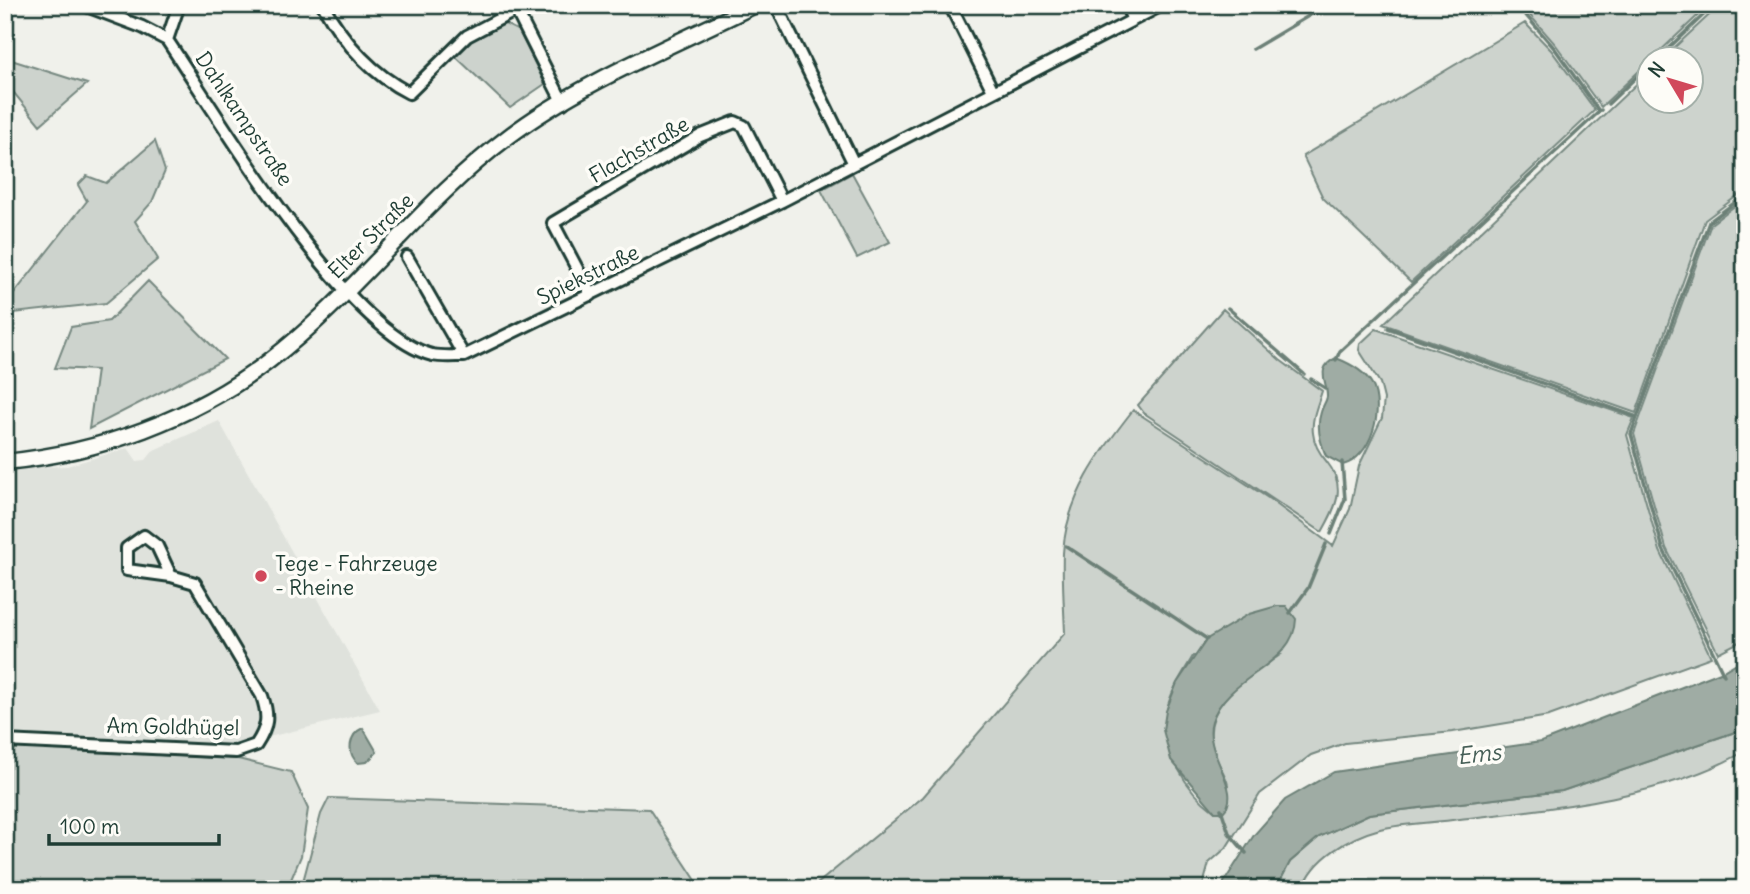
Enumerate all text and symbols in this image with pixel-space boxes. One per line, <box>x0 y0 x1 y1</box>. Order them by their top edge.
street label: Dahlkampstraße <box>190 46 299 191</box>
north arrow <box>1634 46 1704 116</box>
text: N <box>1643 57 1670 82</box>
street label: Flachstraße <box>584 110 694 189</box>
street label: Elter Straße <box>322 187 419 284</box>
street label: Spiekstraße <box>532 238 643 311</box>
place label: Tege - Fahrzeuge - Rheine <box>275 550 438 601</box>
marker: Tege - Fahrzeuge - Rheine <box>253 568 269 584</box>
street label: Am Goldhügel <box>106 712 240 741</box>
water label: Ems <box>1456 737 1504 770</box>
scale bar <box>49 803 219 847</box>
text: 100 m <box>60 813 119 840</box>

